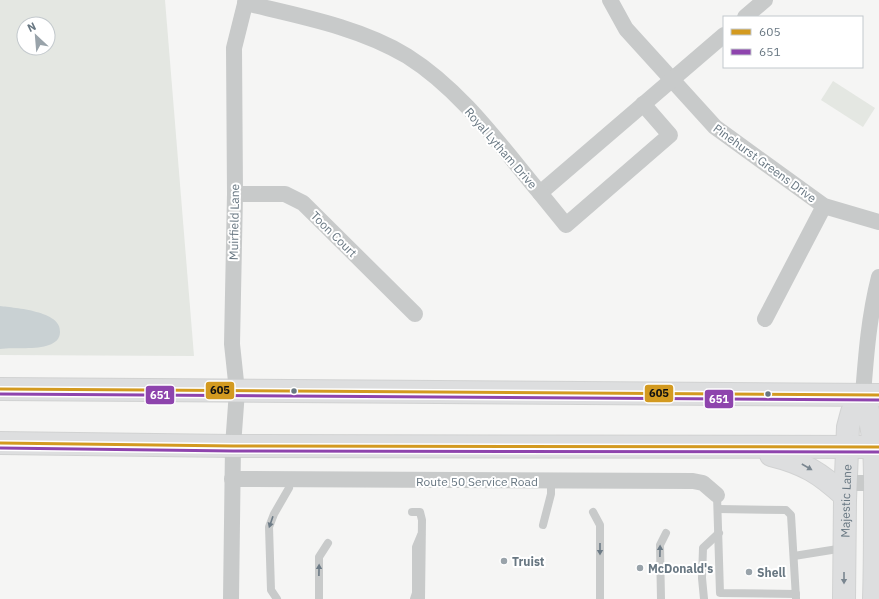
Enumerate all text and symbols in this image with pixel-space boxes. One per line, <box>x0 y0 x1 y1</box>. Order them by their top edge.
north arrow <box>16 16 56 56</box>
legend <box>723 16 863 68</box>
text: N <box>25 19 38 35</box>
text: 605 <box>759 24 781 39</box>
text: 651 <box>759 44 781 59</box>
street label: Royal Lytham Drive <box>462 104 541 192</box>
street label: Pinehurst Greens Drive <box>711 121 820 206</box>
street label: Muirfield Lane <box>226 183 242 260</box>
street label: Toon Court <box>308 208 360 260</box>
line badge: 605 <box>205 381 235 400</box>
text: 605 <box>210 383 230 397</box>
line badge: 605 <box>644 384 674 403</box>
line badge: 651 <box>145 385 175 405</box>
unlabelled marker <box>289 386 299 396</box>
text: 605 <box>649 386 669 400</box>
text: 651 <box>150 388 170 402</box>
line badge: 651 <box>704 389 734 409</box>
unlabelled marker <box>763 389 773 399</box>
text: 651 <box>709 392 729 406</box>
one-way arrow <box>801 463 812 470</box>
street label: Majestic Lane <box>837 464 854 538</box>
street label: Route 50 Service Road <box>416 474 538 489</box>
one-way arrow <box>268 516 274 528</box>
one-way arrow <box>597 543 603 556</box>
one-way arrow <box>657 544 663 557</box>
place label: Truist <box>512 554 545 569</box>
marker: Truist <box>499 556 509 566</box>
place label: McDonald's <box>648 561 713 576</box>
one-way arrow <box>316 563 322 576</box>
marker: McDonald's <box>635 563 645 573</box>
place label: Shell <box>757 565 786 580</box>
marker: Shell <box>744 567 754 577</box>
one-way arrow <box>841 572 847 585</box>

